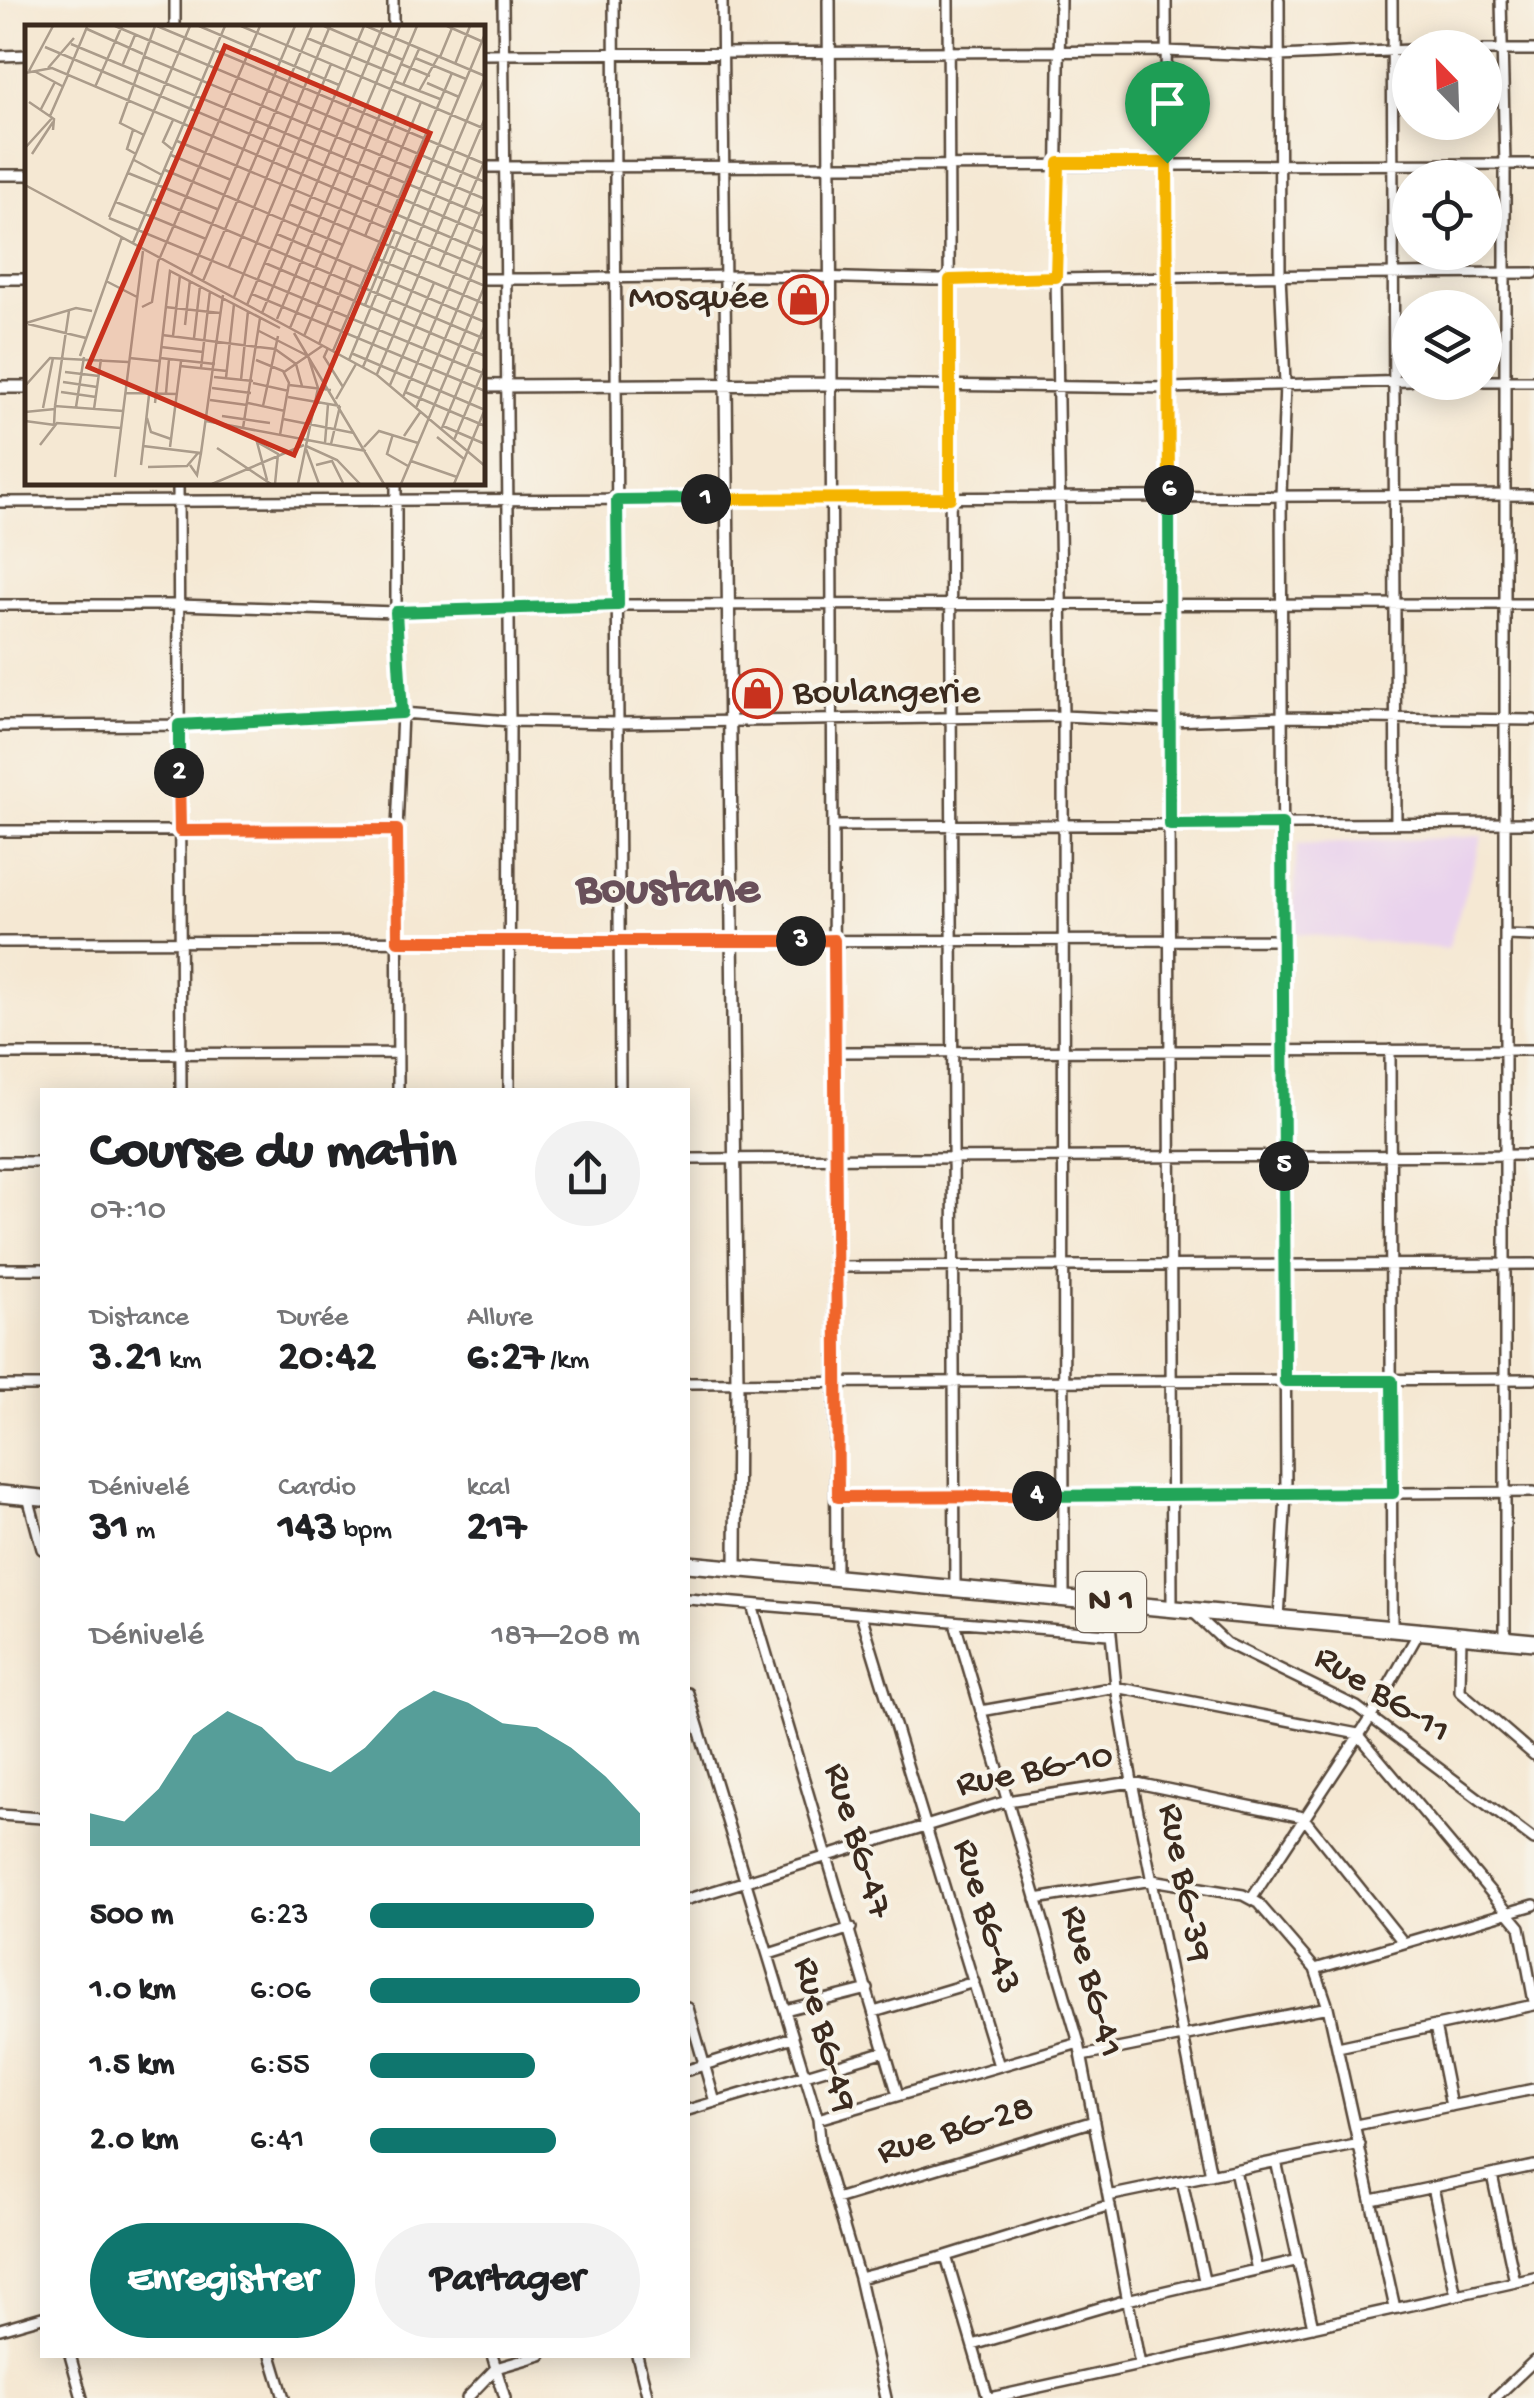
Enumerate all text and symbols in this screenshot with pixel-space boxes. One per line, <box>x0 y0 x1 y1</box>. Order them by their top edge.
inset map <box>25 25 485 485</box>
north arrow <box>1392 30 1502 140</box>
map controls <box>1392 30 1502 400</box>
pin <box>1125 61 1210 164</box>
icon: arrive <box>1140 76 1195 131</box>
button: locate <box>1392 160 1502 270</box>
shop icon: Mosquée <box>777 273 829 325</box>
place label: Mosquée <box>628 277 768 321</box>
button: layers <box>1392 290 1502 400</box>
pin: 6 <box>1144 465 1194 515</box>
text: 6 <box>1162 473 1176 506</box>
pin: 1 <box>681 474 731 524</box>
text: 1 <box>700 482 712 515</box>
shop icon: Boulangerie <box>732 668 784 720</box>
place label: Boulangerie <box>792 672 980 716</box>
pin: 2 <box>154 748 204 798</box>
text: 2 <box>172 756 186 789</box>
district label: Boustane <box>574 863 761 920</box>
pin: 3 <box>776 916 826 966</box>
text: 3 <box>794 924 808 957</box>
button: share <box>535 1121 640 1226</box>
text: Course du matin <box>90 1122 456 1186</box>
pin: 5 <box>1259 1141 1309 1191</box>
text: 5 <box>1277 1149 1291 1182</box>
text: 07:10 <box>90 1192 166 1230</box>
text: Distance <box>90 1302 189 1335</box>
text: Durée <box>278 1302 349 1335</box>
text: Allure <box>467 1302 533 1335</box>
text: 3.21 <box>90 1335 163 1384</box>
text: 20:42 <box>278 1335 376 1384</box>
text: 6:27 <box>467 1335 544 1384</box>
text: km <box>163 1345 202 1378</box>
text: /km <box>544 1345 589 1378</box>
pin: 4 <box>1012 1471 1062 1521</box>
text: Dénivelé <box>90 1472 190 1505</box>
text: Cardio <box>278 1472 356 1505</box>
text: kcal <box>467 1472 510 1505</box>
text: 4 <box>1030 1479 1044 1512</box>
text: 31 <box>90 1505 129 1554</box>
text: 143 <box>278 1505 337 1554</box>
text: 217 <box>467 1505 526 1554</box>
text: m <box>129 1515 155 1548</box>
text: bpm <box>337 1515 392 1548</box>
road number: N 1 <box>1076 1572 1146 1632</box>
text: Dénivelé <box>90 1618 204 1656</box>
text: 187–208 m <box>492 1618 640 1656</box>
street label: Rue BG-11 <box>1305 1637 1457 1755</box>
street label: Rue BG-10 <box>953 1735 1117 1809</box>
street label: Rue BG-47 <box>812 1758 901 1925</box>
street label: Rue BG-39 <box>1146 1800 1220 1966</box>
street label: Rue BG-43 <box>941 1834 1029 2000</box>
text: 500 m <box>90 1897 173 1935</box>
text: 6:23 <box>250 1897 309 1935</box>
street label: Rue BG-41 <box>1049 1901 1131 2063</box>
street label: Rue BG-49 <box>781 1953 865 2117</box>
text: 1.0 km <box>90 1972 176 2010</box>
text: 6:06 <box>250 1972 311 2010</box>
text: 1.5 km <box>90 2047 174 2085</box>
text: 6:55 <box>250 2047 310 2085</box>
street label: Rue BG-28 <box>873 2087 1039 2177</box>
text: 2.0 km <box>90 2122 178 2160</box>
text: 6:41 <box>250 2122 304 2160</box>
button: Enregistrer <box>90 2223 355 2338</box>
button: Partager <box>375 2223 640 2338</box>

